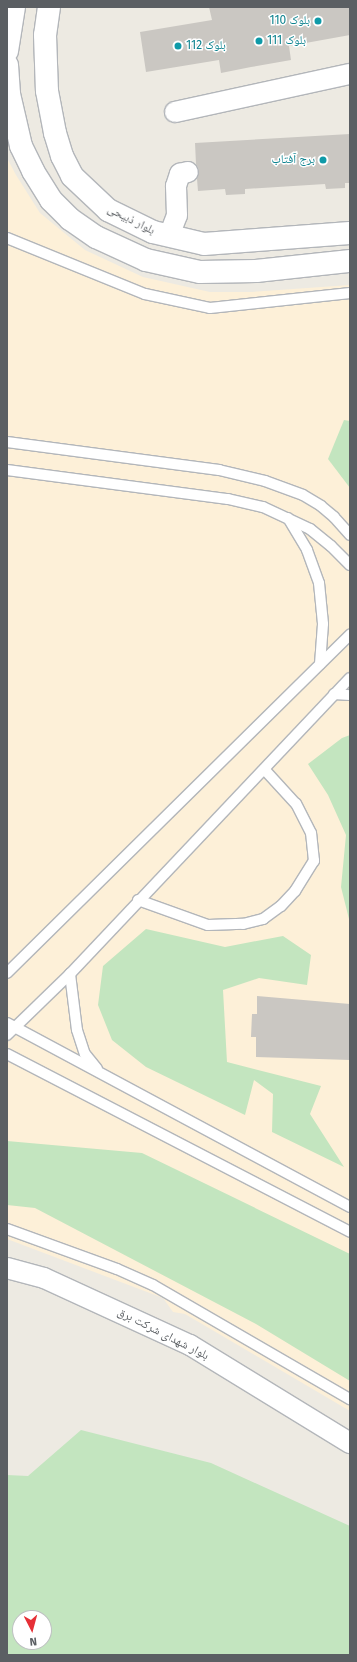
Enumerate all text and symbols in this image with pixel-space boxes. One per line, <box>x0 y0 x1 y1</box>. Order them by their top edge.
place label: بلوک 110 <box>269 14 310 28</box>
marker: بلوک 110 <box>313 16 323 26</box>
place label: بلوک 111 <box>267 34 306 48</box>
marker: بلوک 111 <box>254 36 264 46</box>
place label: بلوک 112 <box>186 39 226 53</box>
marker: بلوک 112 <box>173 41 183 51</box>
place label: برج آفتاب <box>272 153 315 167</box>
marker: برج آفتاب <box>318 155 328 165</box>
street label: بلوار ذبیحی <box>105 202 157 238</box>
street label: بلوار شهدای شرکت برق <box>115 1305 211 1363</box>
north arrow <box>12 1610 52 1650</box>
text: N <box>29 1635 38 1648</box>

